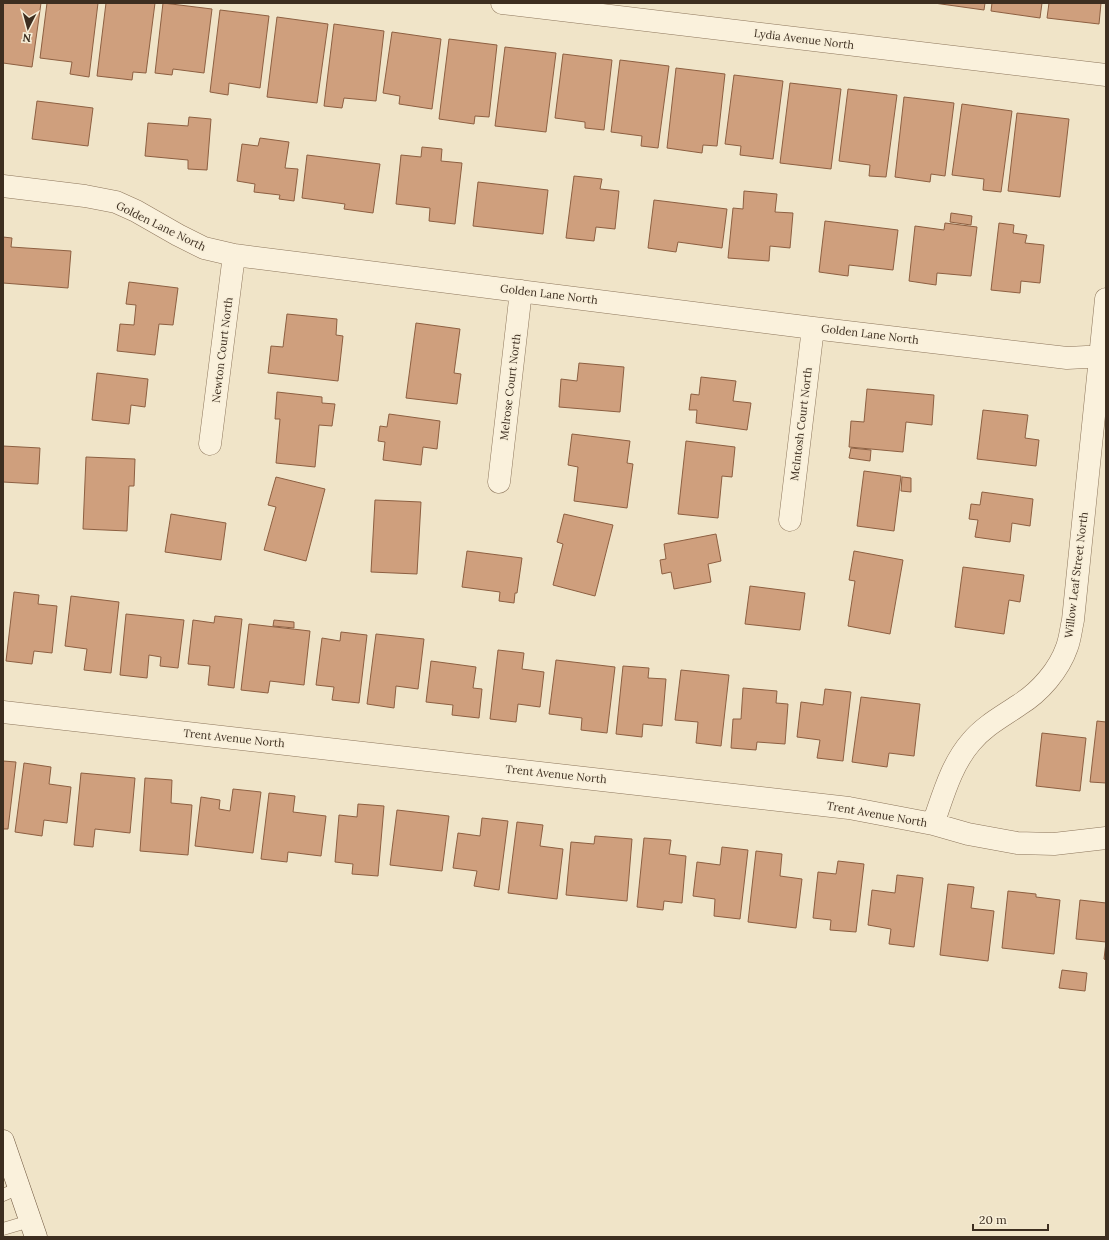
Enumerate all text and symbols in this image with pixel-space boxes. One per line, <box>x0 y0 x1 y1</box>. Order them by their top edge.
north arrow <box>8 8 48 48</box>
street label: Lydia Avenue North <box>753 26 855 52</box>
text: N <box>22 30 32 45</box>
street label: Golden Lane North <box>114 198 209 254</box>
street label: Golden Lane North <box>499 281 599 307</box>
street label: Newton Court North <box>209 296 235 404</box>
street label: Golden Lane North <box>820 321 920 347</box>
street label: Melrose Court North <box>497 333 524 441</box>
street label: McIntosh Court North <box>787 366 815 482</box>
street label: Willow Leaf Street North <box>1061 511 1091 639</box>
street label: Trent Avenue North <box>183 726 286 750</box>
street label: Trent Avenue North <box>505 762 608 786</box>
street label: Trent Avenue North <box>826 798 929 830</box>
scale bar <box>973 1206 1048 1232</box>
text: 20 m <box>979 1212 1007 1227</box>

